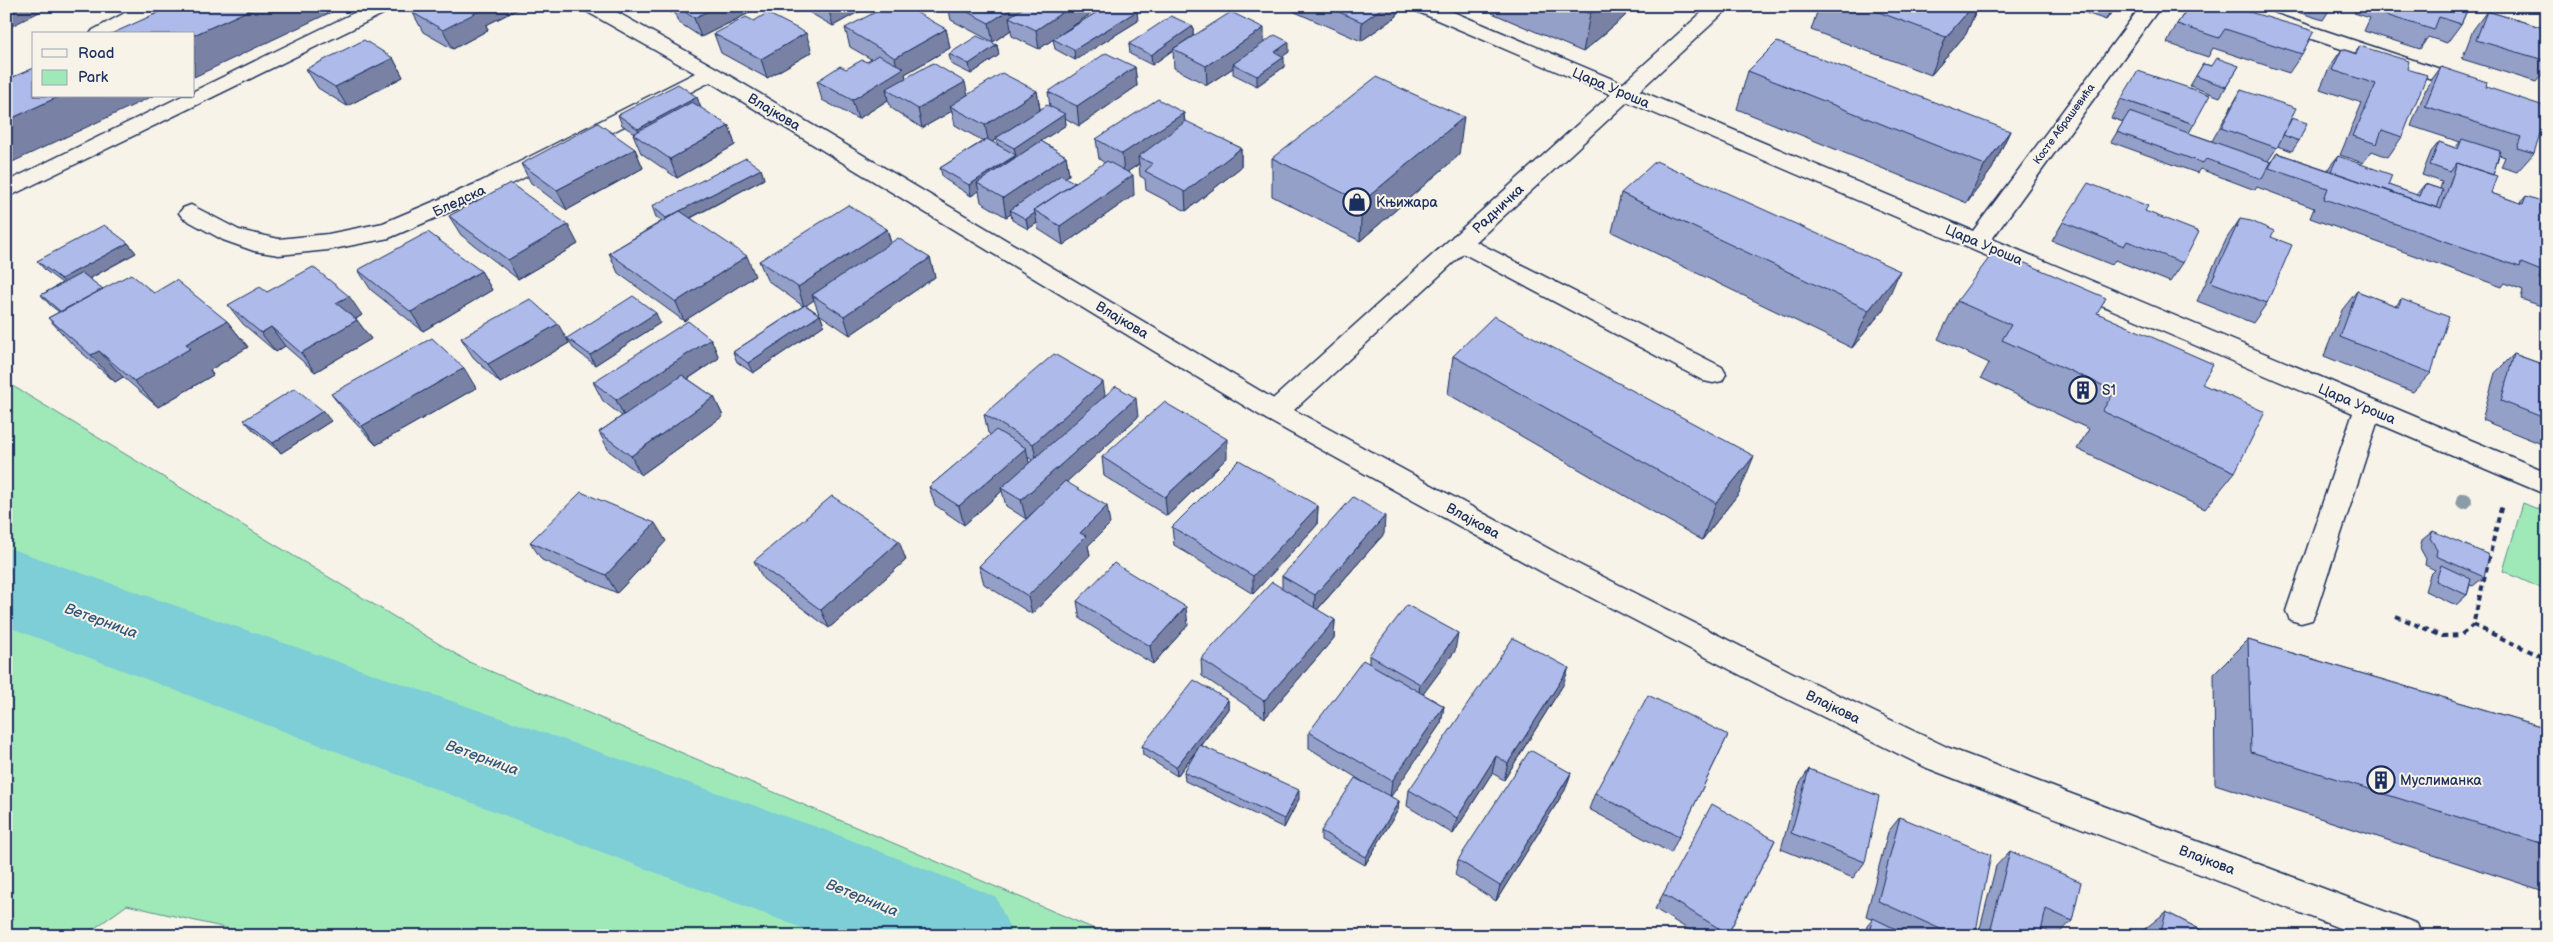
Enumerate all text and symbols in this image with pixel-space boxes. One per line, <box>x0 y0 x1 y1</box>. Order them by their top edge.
legend <box>32 32 195 98</box>
text: Road <box>78 44 114 63</box>
street label: Цара Уроша <box>1570 64 1653 112</box>
text: Park <box>78 68 109 87</box>
street label: Косте Абрашевића <box>2030 81 2098 167</box>
street label: Влајкова <box>745 90 804 135</box>
street label: Радничка <box>1469 180 1528 237</box>
street label: Бледска <box>430 181 489 221</box>
shop icon: Књижара <box>1342 187 1372 217</box>
place label: Књижара <box>1376 194 1439 211</box>
street label: Цара Уроша <box>1943 221 2026 269</box>
street label: Влајкова <box>1093 298 1152 343</box>
building icon: S1 <box>2068 375 2098 405</box>
street label: Цара Уроша <box>2316 380 2399 428</box>
place label: S1 <box>2102 382 2116 399</box>
street label: Влајкова <box>1443 499 1503 543</box>
water label: Ветерница <box>62 599 140 643</box>
street label: Влајкова <box>1803 687 1864 728</box>
water label: Ветерница <box>443 736 521 780</box>
building icon: Муслиманка <box>2366 765 2396 795</box>
place label: Муслиманка <box>2400 772 2482 789</box>
street label: Влајкова <box>2177 842 2238 879</box>
water label: Ветерница <box>823 875 901 921</box>

